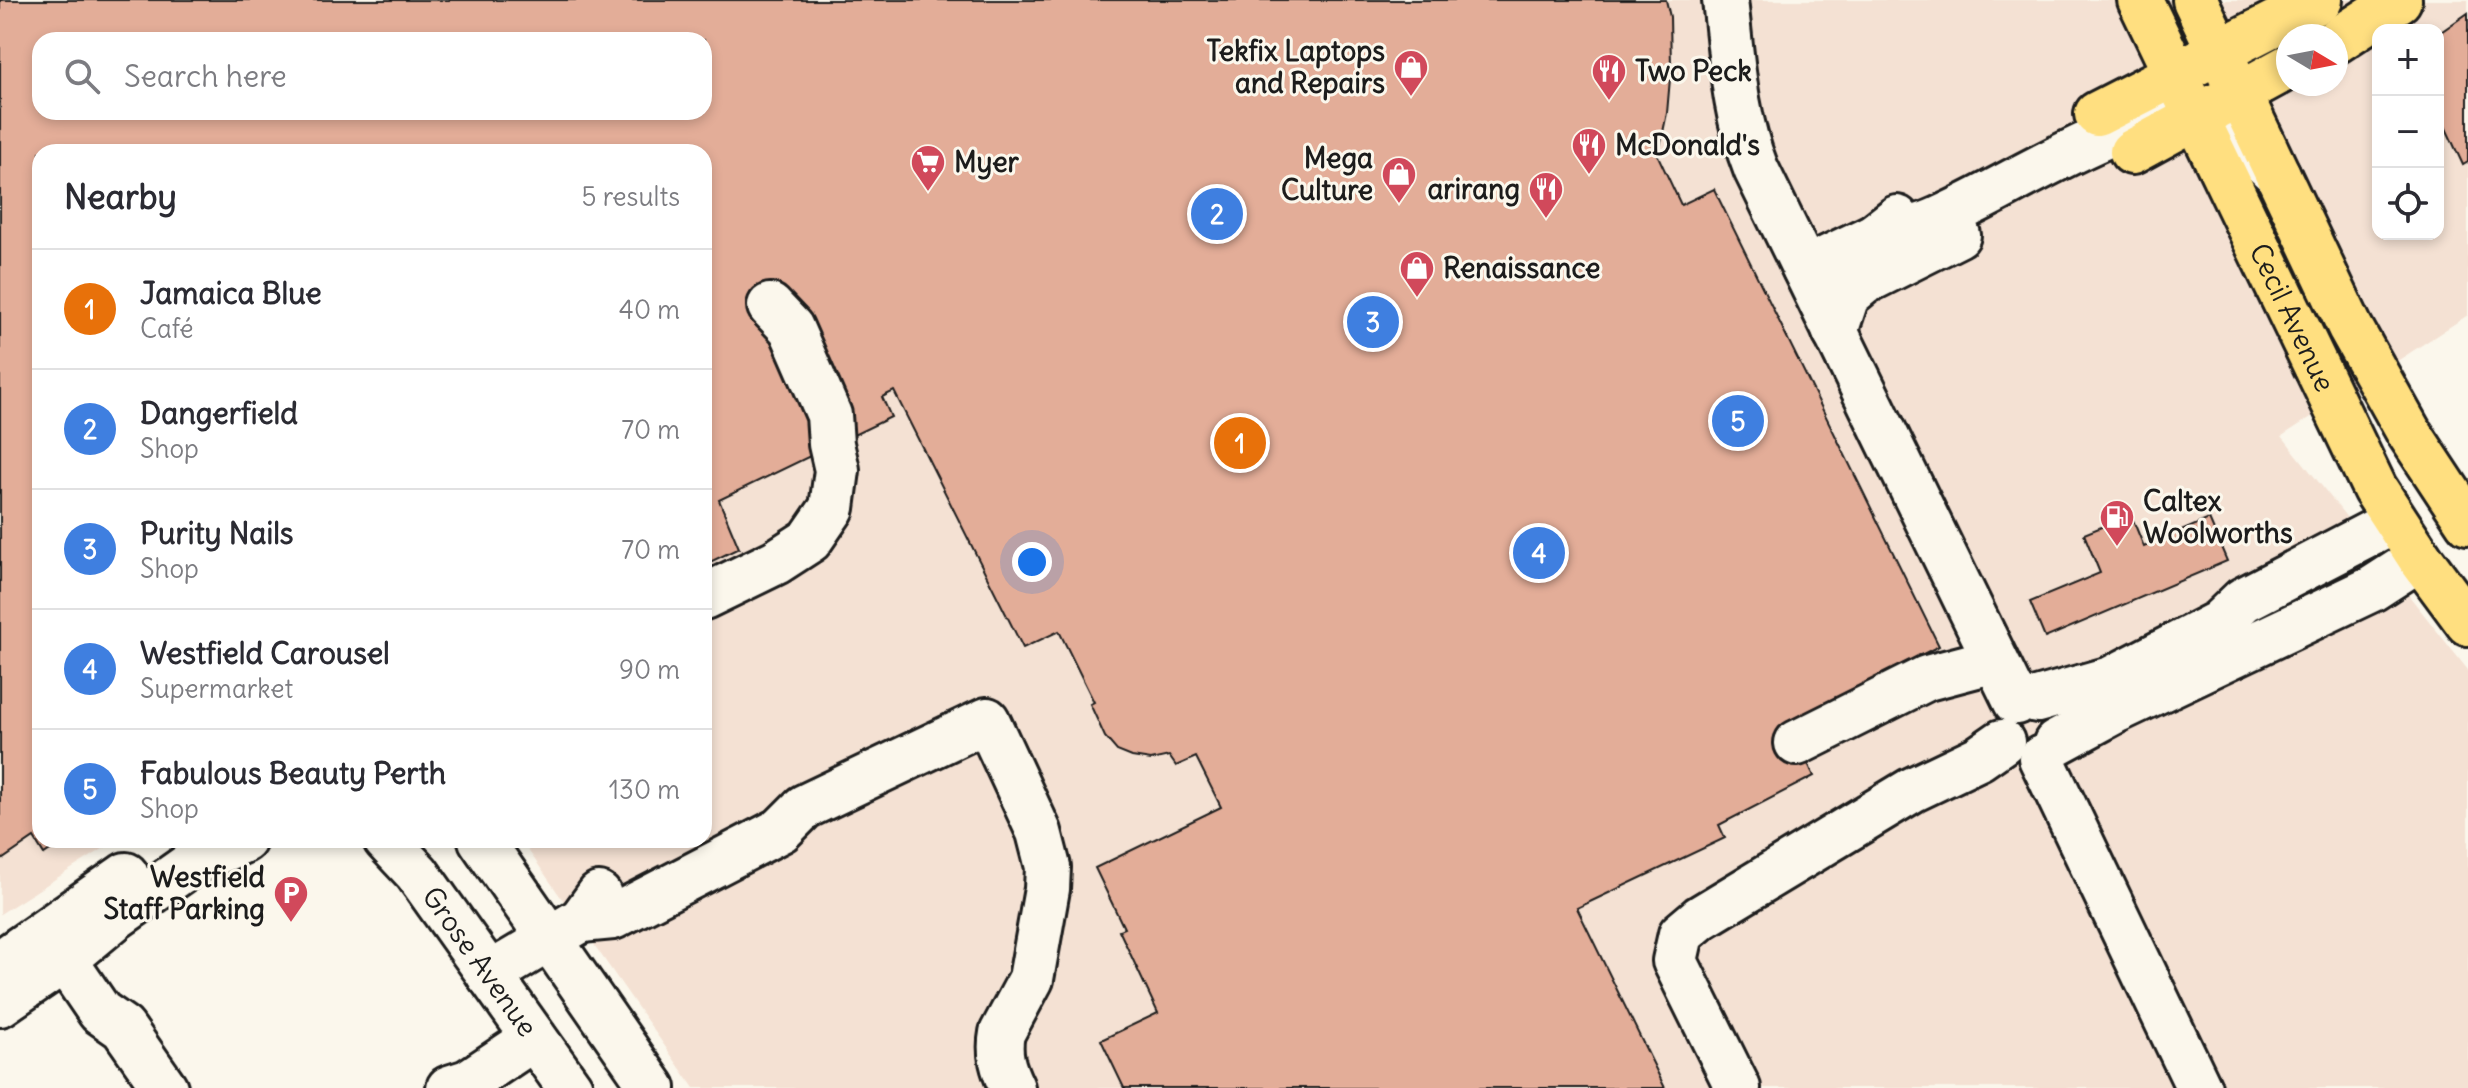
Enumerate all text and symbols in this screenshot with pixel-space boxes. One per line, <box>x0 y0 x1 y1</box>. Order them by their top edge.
north arrow <box>2276 24 2348 96</box>
map controls <box>2372 24 2444 240</box>
button: + <box>2372 24 2444 96</box>
search box <box>32 32 712 120</box>
place label: Tekfix Laptops and Repairs <box>1206 33 1385 101</box>
shop icon: Tekfix Laptops and Repairs <box>1392 48 1430 98</box>
restaurant icon: Two Peck <box>1590 52 1628 102</box>
place label: Two Peck <box>1635 53 1752 89</box>
icon: search <box>60 54 104 98</box>
text: Search here <box>124 57 287 95</box>
button: − <box>2372 96 2444 168</box>
restaurant icon: McDonald's <box>1570 126 1608 176</box>
place label: McDonald's <box>1615 127 1760 163</box>
place label: Mega Culture <box>1281 140 1373 208</box>
supermarket icon: Myer <box>909 143 947 193</box>
place label: Myer <box>954 144 1020 180</box>
shop icon: Mega Culture <box>1380 155 1418 205</box>
button: locate <box>2372 168 2444 240</box>
restaurant icon: arirang <box>1527 170 1565 220</box>
place label: arirang <box>1427 171 1520 207</box>
text: Nearby <box>64 175 177 218</box>
text: 5 results <box>582 180 680 213</box>
pin: 2 <box>1191 184 1243 244</box>
street label: Cecil Avenue <box>2242 237 2343 397</box>
shop icon: Renaissance <box>1398 249 1436 299</box>
place label: Renaissance <box>1443 250 1600 286</box>
text: Jamaica Blue <box>140 274 322 312</box>
pin: 3 <box>1347 292 1399 352</box>
text: 1 <box>85 293 95 326</box>
text: 40 m <box>619 293 680 326</box>
text: Café <box>140 312 194 345</box>
pin: 5 <box>1712 391 1764 451</box>
text: Dangerfield <box>140 394 298 432</box>
text: 2 <box>83 413 97 446</box>
text: 70 m <box>621 413 680 446</box>
pin: 1 <box>1214 413 1266 473</box>
text: Shop <box>140 432 199 465</box>
place label: Caltex Woolworths <box>2143 483 2293 551</box>
fuel station icon: Caltex Woolworths <box>2098 498 2136 548</box>
text: Purity Nails <box>140 514 294 552</box>
pin: 4 <box>1513 523 1565 583</box>
text: 3 <box>83 533 97 566</box>
text: 70 m <box>621 533 680 566</box>
your location <box>1012 542 1052 582</box>
text: Shop <box>140 552 199 585</box>
text: Westfield Carousel <box>140 634 390 672</box>
text: 4 <box>82 653 98 686</box>
text: 90 m <box>619 653 680 686</box>
text: Supermarket <box>140 672 293 705</box>
text: Fabulous Beauty Perth <box>140 754 446 792</box>
text: 5 <box>83 773 97 806</box>
text: 130 m <box>609 773 680 806</box>
text: Shop <box>140 792 199 825</box>
place label: Westfield Staff Parking <box>104 859 266 927</box>
parking icon: Westfield Staff Parking <box>272 874 310 924</box>
street label: Grose Avenue <box>414 880 546 1044</box>

